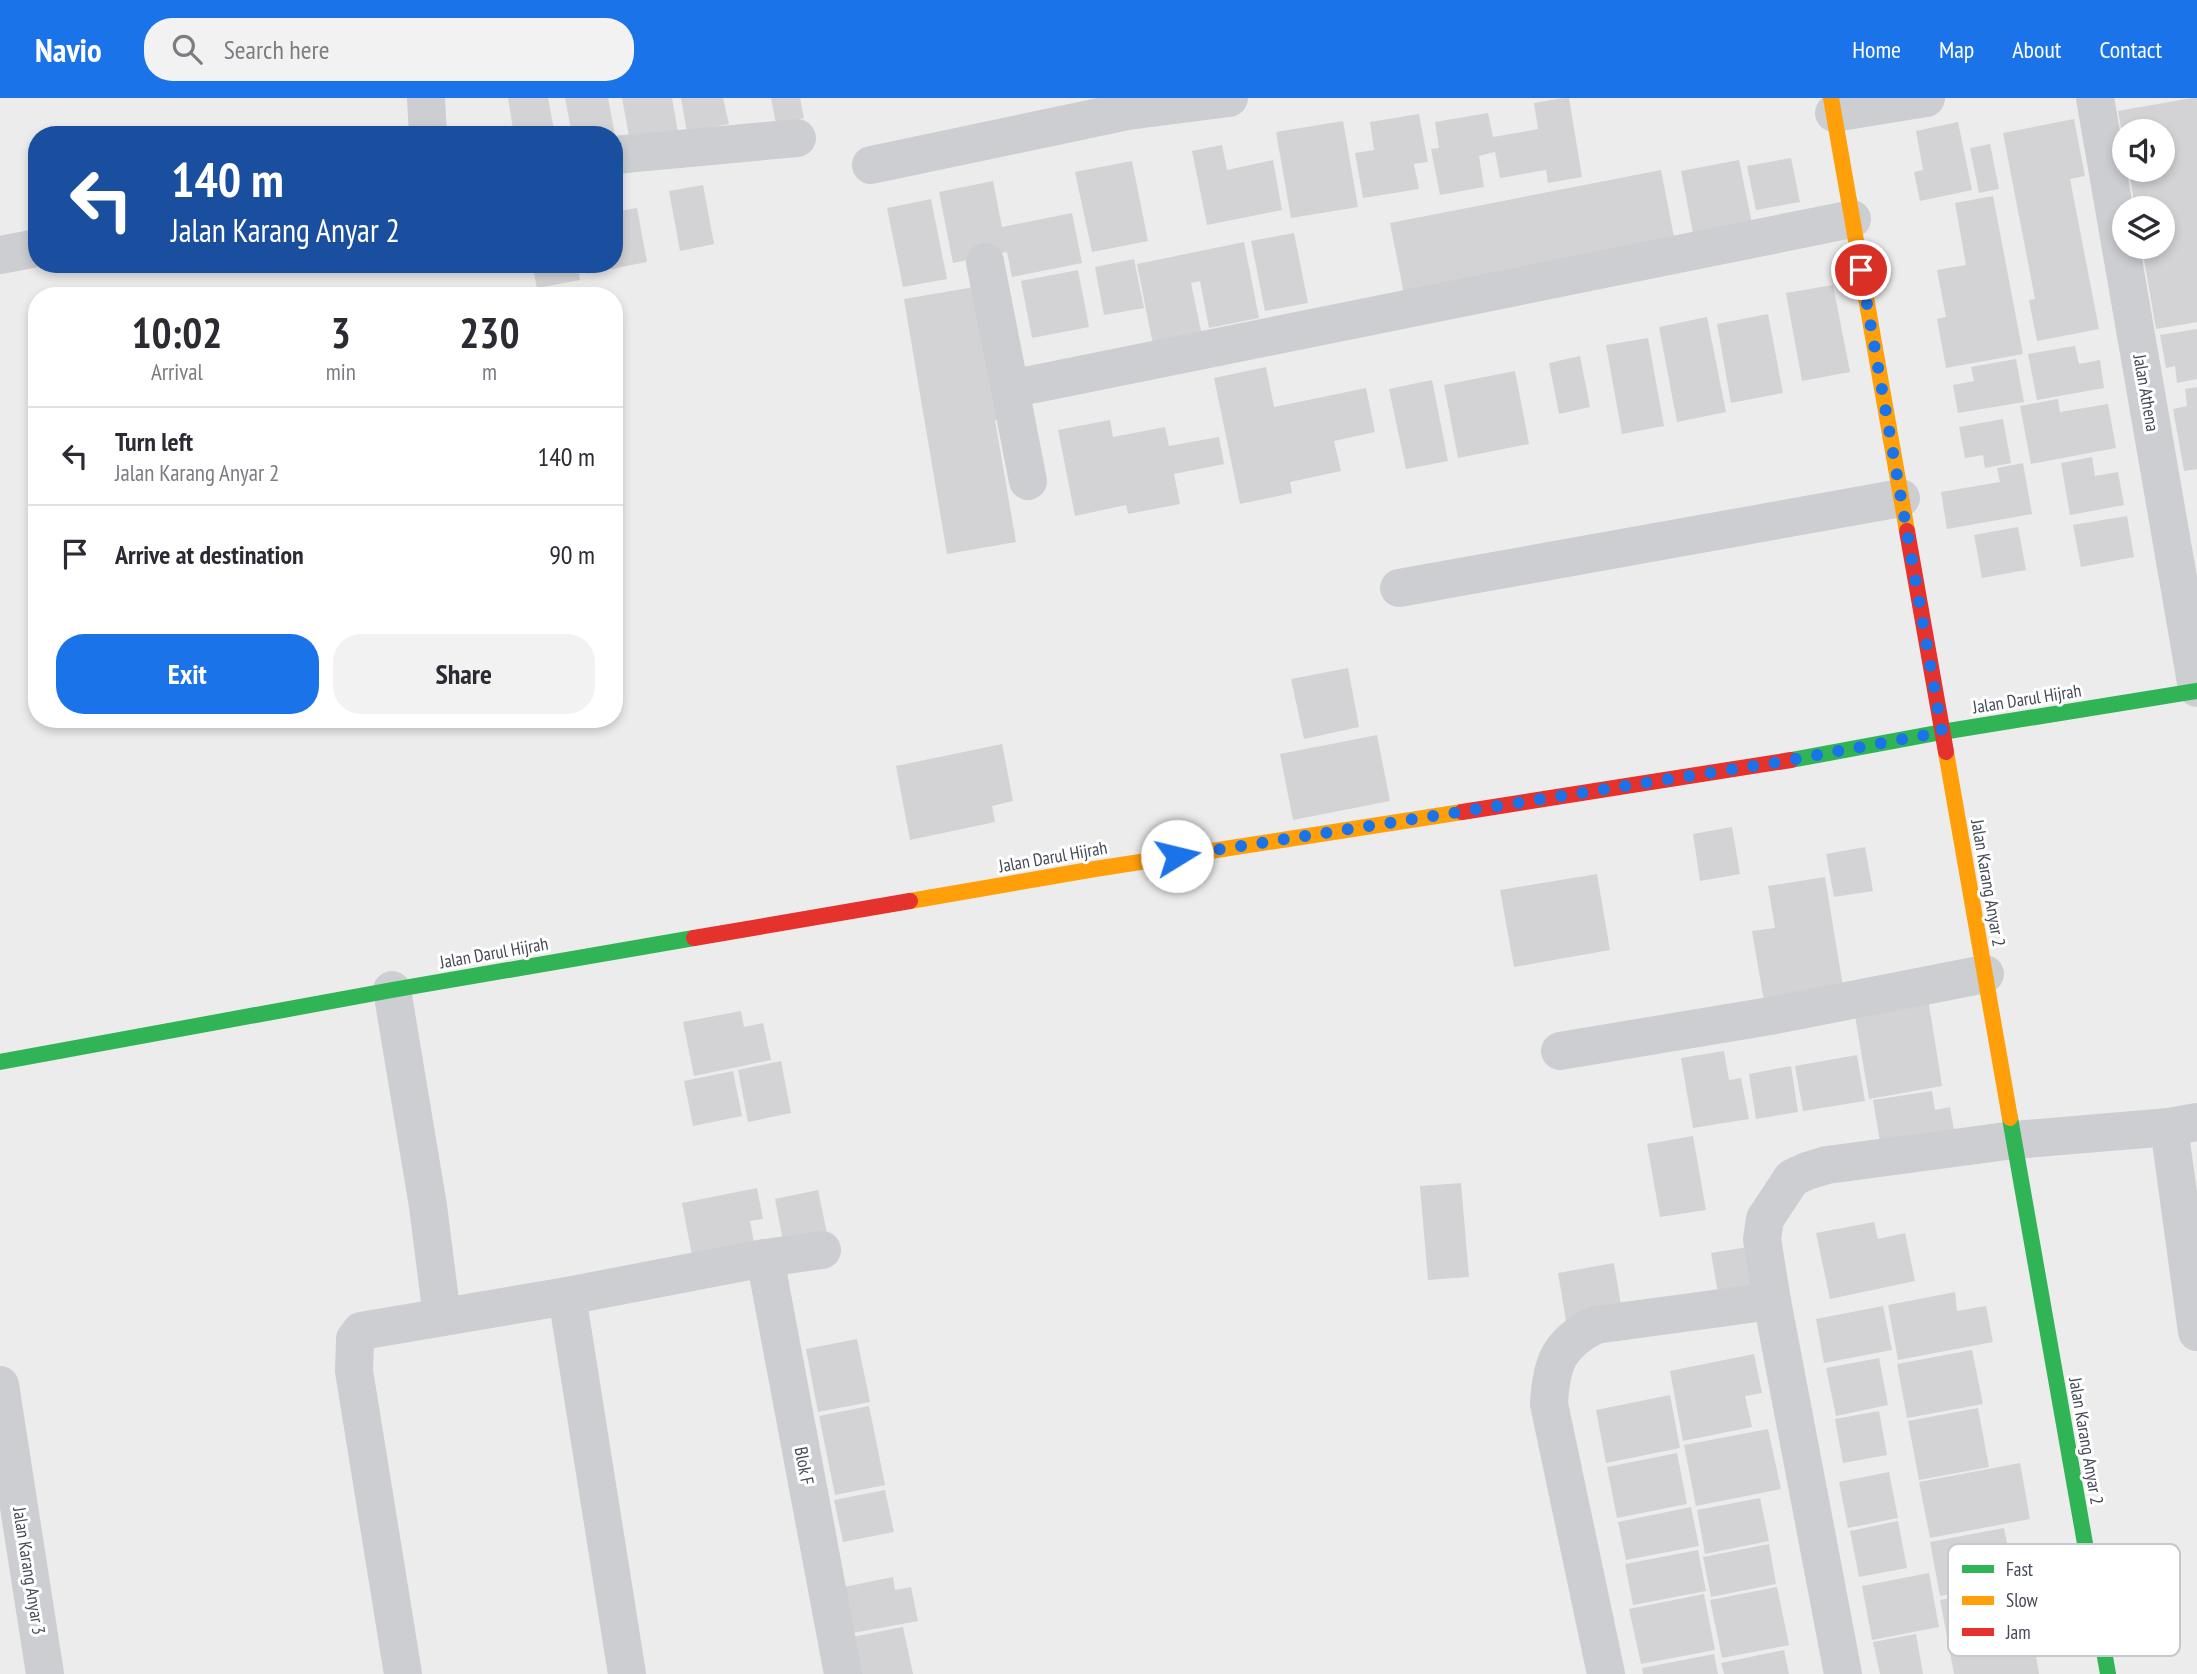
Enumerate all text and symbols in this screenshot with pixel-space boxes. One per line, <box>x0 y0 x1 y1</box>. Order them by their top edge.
search box <box>144 18 634 81</box>
text: Navio <box>35 28 102 71</box>
icon: search <box>168 30 206 68</box>
text: Search here <box>224 33 329 66</box>
text: Home <box>1852 34 1901 65</box>
text: Map <box>1939 34 1974 65</box>
text: About <box>2012 34 2061 65</box>
text: Contact <box>2099 34 2162 65</box>
map controls <box>2112 119 2175 259</box>
button: sound <box>2112 119 2175 182</box>
text: 140 m <box>171 147 284 211</box>
icon: left <box>56 154 147 245</box>
button: layers <box>2112 196 2175 259</box>
text: Jalan Karang Anyar 2 <box>171 209 400 251</box>
pin <box>1831 240 1891 300</box>
icon: arrive <box>1842 251 1880 289</box>
text: 10:02 <box>131 305 222 360</box>
text: 3 <box>331 305 351 360</box>
text: 230 <box>459 305 520 360</box>
street label: Jalan Athena <box>2128 352 2165 433</box>
text: Arrival <box>151 357 203 386</box>
text: min <box>326 357 356 386</box>
text: m <box>482 357 497 386</box>
text: Turn left <box>115 425 193 458</box>
icon: left <box>56 437 94 475</box>
text: 140 m <box>537 440 595 473</box>
text: Jalan Karang Anyar 2 <box>115 458 279 487</box>
icon: arrive <box>56 535 94 573</box>
text: Arrive at destination <box>115 538 304 571</box>
text: 90 m <box>549 538 595 571</box>
button: Exit <box>56 634 319 714</box>
button: Share <box>333 634 595 714</box>
street label: Jalan Darul Hijrah <box>1970 679 2083 719</box>
street label: Jalan Karang Anyar 2 <box>1966 817 2011 948</box>
position arrow <box>1140 819 1214 893</box>
street label: Jalan Darul Hijrah <box>996 836 1109 878</box>
street label: Jalan Darul Hijrah <box>437 932 550 974</box>
street label: Jalan Karang Anyar 2 <box>2064 1375 2109 1506</box>
street label: Blok F <box>790 1445 819 1487</box>
street label: Jalan Karang Anyar 3 <box>8 1505 51 1636</box>
legend <box>1948 1544 2180 1656</box>
text: Fast <box>2006 1557 2034 1581</box>
text: Slow <box>2006 1588 2039 1612</box>
text: Jam <box>2005 1620 2031 1644</box>

